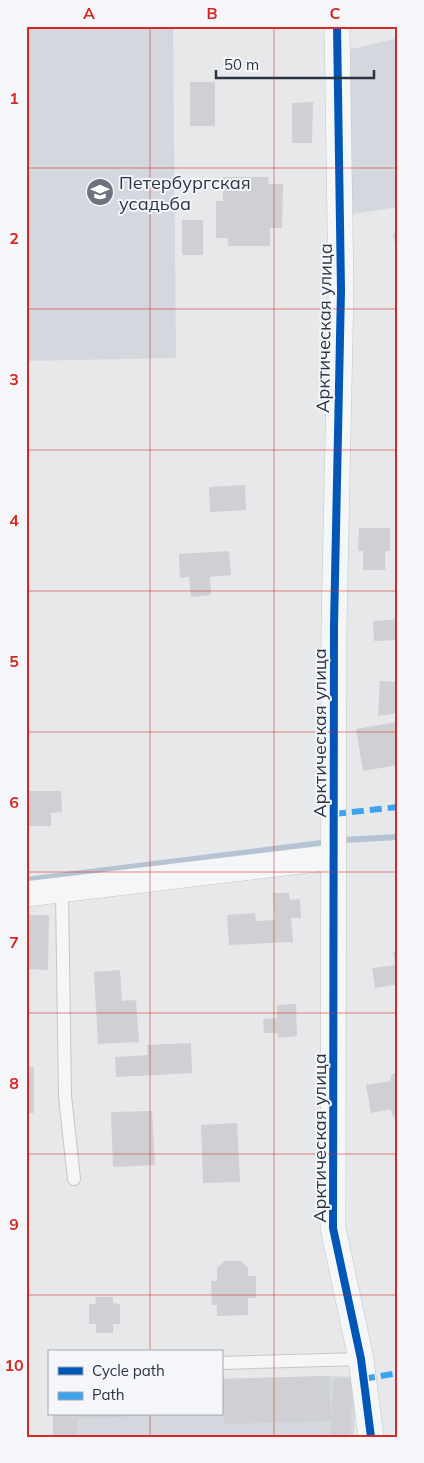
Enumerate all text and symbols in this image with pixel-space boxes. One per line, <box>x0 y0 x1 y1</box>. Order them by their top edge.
text: A <box>83 3 95 23</box>
text: B <box>206 3 218 23</box>
text: C <box>330 3 341 23</box>
scale bar <box>216 48 374 80</box>
text: 50 m <box>224 55 259 74</box>
text: 1 <box>9 88 19 108</box>
place label: Петербургская усадьба <box>119 171 251 215</box>
school or university icon: Петербургская усадьба <box>85 177 115 207</box>
text: 2 <box>9 228 19 248</box>
street label: Арктическая улица <box>311 243 337 413</box>
text: 3 <box>9 369 19 389</box>
text: 4 <box>9 510 19 530</box>
street label: Арктическая улица <box>308 648 331 818</box>
text: 5 <box>9 651 19 671</box>
text: 6 <box>9 792 19 812</box>
text: 7 <box>9 932 19 952</box>
street label: Арктическая улица <box>308 1053 331 1223</box>
text: 8 <box>9 1073 19 1093</box>
text: 9 <box>9 1214 19 1234</box>
legend <box>48 1350 222 1416</box>
text: 10 <box>4 1355 24 1375</box>
text: Cycle path <box>92 1361 165 1380</box>
text: Path <box>92 1385 124 1404</box>

